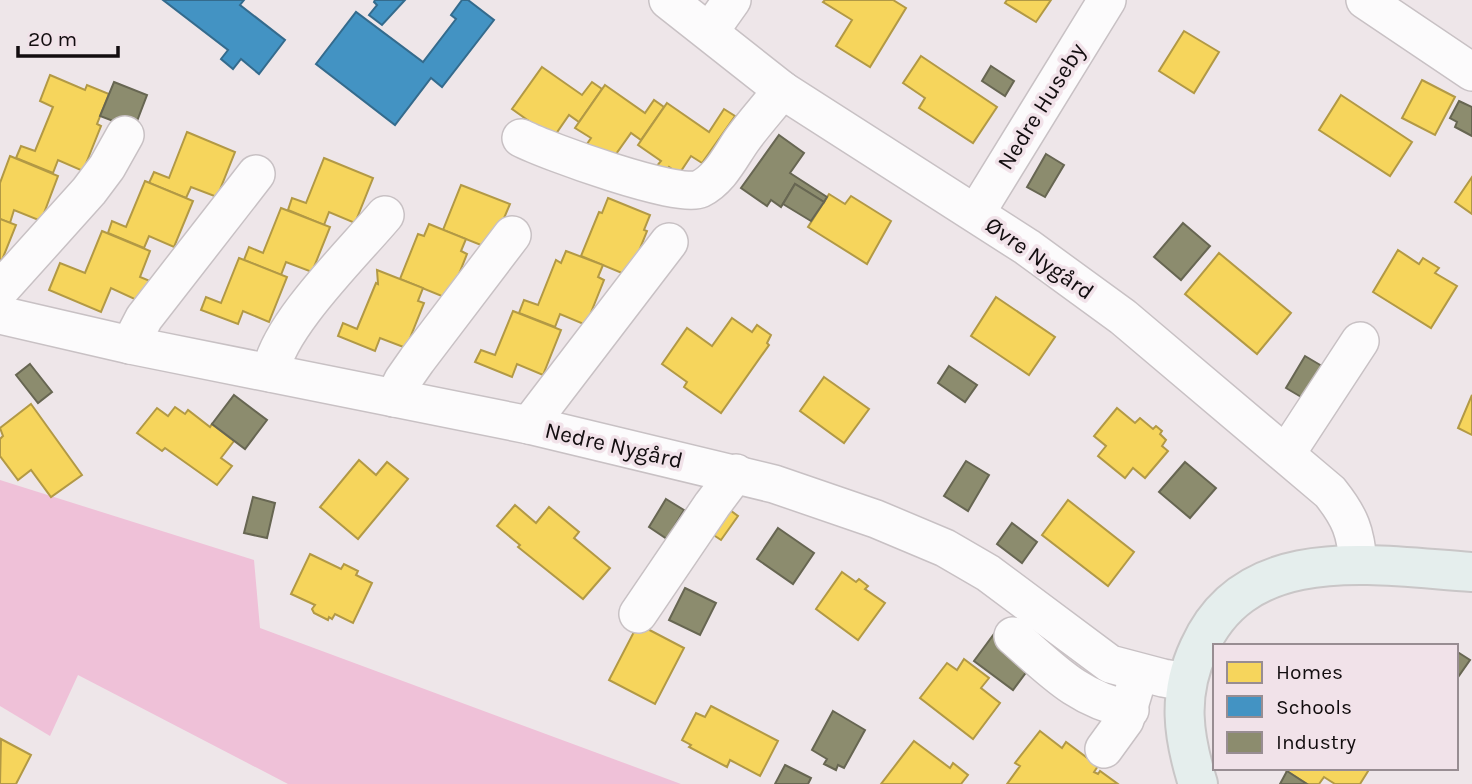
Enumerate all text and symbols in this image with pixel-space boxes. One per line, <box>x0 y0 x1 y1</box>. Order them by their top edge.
scale bar <box>18 14 117 58</box>
text: 20 m <box>28 27 77 51</box>
street label: Nedre Huseby <box>992 38 1091 175</box>
street label: Øvre Nygård <box>980 211 1099 306</box>
street label: Nedre Nygård <box>542 417 685 474</box>
legend <box>1213 644 1458 770</box>
text: Homes <box>1276 660 1343 684</box>
text: Schools <box>1276 695 1352 719</box>
text: Industry <box>1276 730 1356 754</box>

